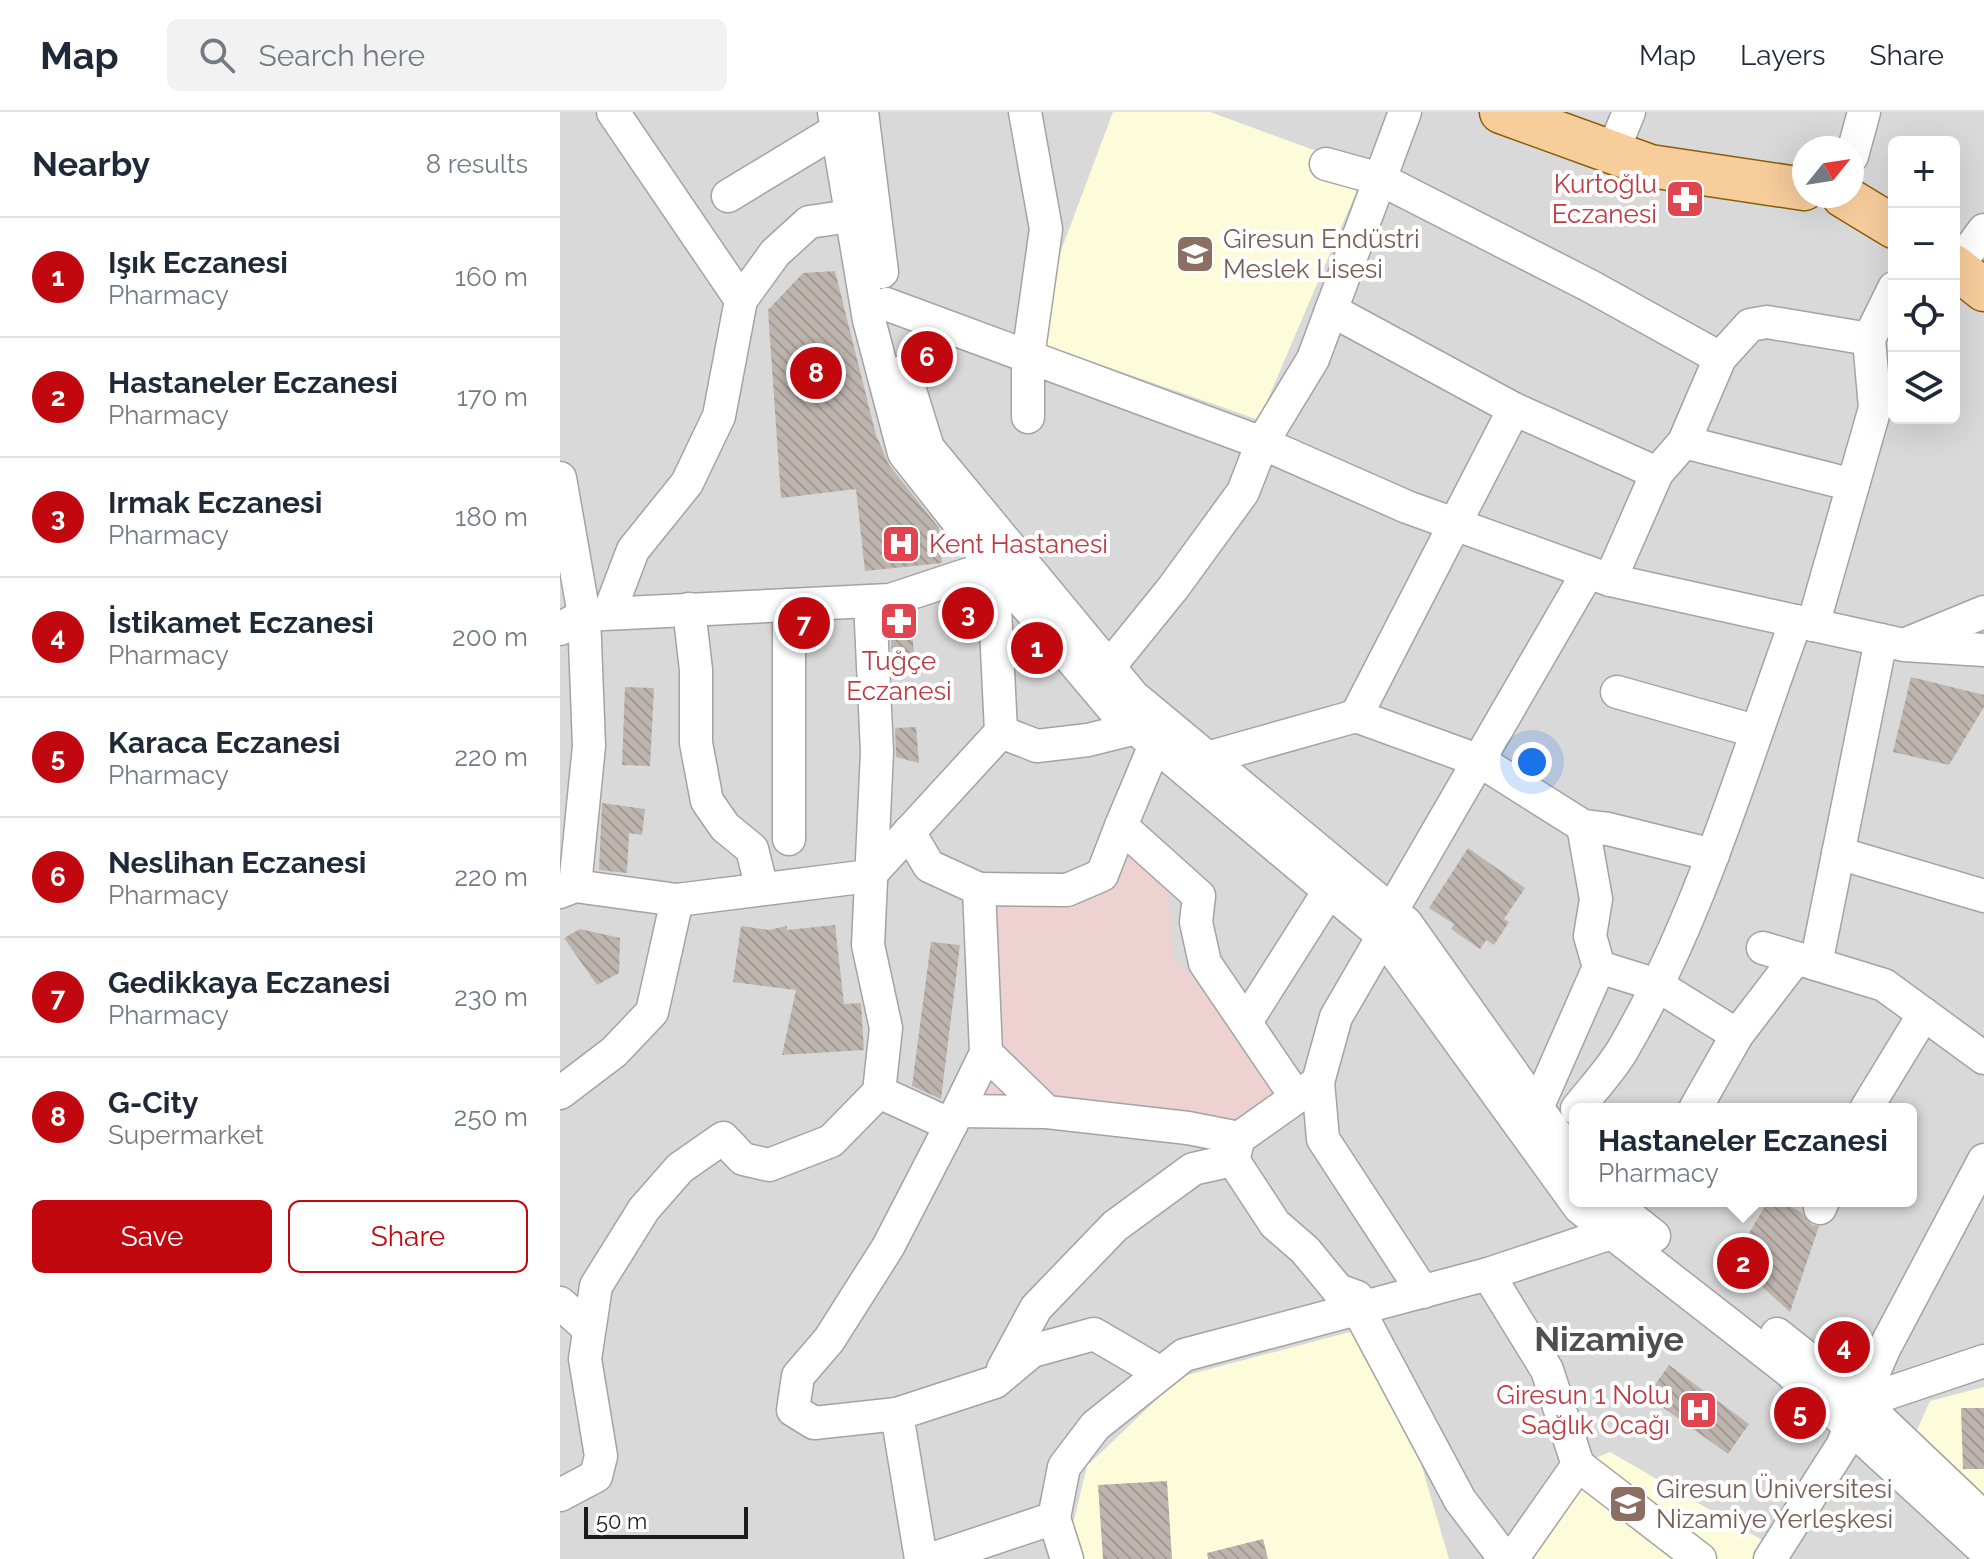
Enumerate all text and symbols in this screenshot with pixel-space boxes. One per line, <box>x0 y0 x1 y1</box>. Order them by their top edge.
search box <box>167 19 727 91</box>
text: Map <box>40 33 119 78</box>
icon: search <box>195 33 239 77</box>
text: Search here <box>259 38 425 73</box>
text: Map <box>1639 39 1696 72</box>
text: Layers <box>1740 39 1826 72</box>
text: Share <box>1870 39 1944 72</box>
north arrow <box>1792 136 1864 208</box>
map controls <box>1888 136 1960 424</box>
button: + <box>1888 136 1960 208</box>
text: Nearby <box>32 144 150 184</box>
text: 8 results <box>426 149 528 179</box>
place label: Kurtoğlu Eczanesi <box>1552 169 1657 229</box>
pharmacy icon: Kurtoğlu Eczanesi <box>1664 178 1706 220</box>
button: − <box>1888 208 1960 280</box>
place label: Giresun Endüstri Meslek Lisesi <box>1223 224 1420 284</box>
school or university icon: Giresun Endüstri Meslek Lisesi <box>1174 233 1216 275</box>
text: Işık Eczanesi <box>108 245 288 280</box>
text: 1 <box>52 262 64 292</box>
text: 160 m <box>455 262 528 292</box>
text: Pharmacy <box>108 280 229 310</box>
button: locate <box>1888 280 1960 352</box>
pin: 6 <box>901 327 953 387</box>
pin: 8 <box>790 343 842 403</box>
button: layers <box>1888 352 1960 424</box>
text: Hastaneler Eczanesi <box>108 365 398 400</box>
text: 2 <box>51 382 65 412</box>
text: 170 m <box>457 382 528 412</box>
text: Pharmacy <box>108 400 229 430</box>
text: Irmak Eczanesi <box>108 485 322 520</box>
text: 3 <box>51 502 65 532</box>
text: 180 m <box>455 502 528 532</box>
text: Pharmacy <box>108 520 229 550</box>
hospital icon: Kent Hastanesi <box>880 523 922 565</box>
place label: Kent Hastanesi <box>929 529 1108 559</box>
pin: 3 <box>942 583 994 643</box>
pin: 7 <box>778 593 830 653</box>
pharmacy icon: Tuğçe Eczanesi <box>878 600 920 642</box>
text: İstikamet Eczanesi <box>108 605 374 640</box>
pin: 1 <box>1011 618 1063 678</box>
text: 4 <box>51 622 65 652</box>
text: 200 m <box>452 622 528 652</box>
text: Pharmacy <box>108 640 229 670</box>
place label: Tuğçe Eczanesi <box>846 646 952 706</box>
text: Karaca Eczanesi <box>108 725 340 760</box>
text: 5 <box>51 742 65 772</box>
text: 220 m <box>454 742 528 772</box>
your location <box>1512 742 1552 782</box>
text: Pharmacy <box>108 760 229 790</box>
text: Neslihan Eczanesi <box>108 845 366 880</box>
text: 6 <box>50 862 66 892</box>
text: 220 m <box>454 862 528 892</box>
text: Pharmacy <box>108 880 229 910</box>
text: Gedikkaya Eczanesi <box>108 965 390 1000</box>
text: 7 <box>51 982 65 1012</box>
text: 230 m <box>454 982 528 1012</box>
text: Pharmacy <box>108 1000 229 1030</box>
text: G-City <box>108 1085 198 1120</box>
text: 8 <box>50 1102 66 1132</box>
text: 250 m <box>454 1102 528 1132</box>
popup <box>1569 1103 1917 1207</box>
text: Supermarket <box>108 1120 264 1150</box>
text: Hastaneler Eczanesi <box>1598 1123 1888 1158</box>
text: Pharmacy <box>1598 1158 1719 1188</box>
button: Save <box>32 1200 272 1273</box>
button: Share <box>288 1200 528 1273</box>
pin: 2 <box>1717 1233 1769 1293</box>
pin: 4 <box>1818 1317 1870 1377</box>
district label: Nizamiye <box>1534 1319 1684 1359</box>
place label: Giresun 1 Nolu Sağlık Ocağı <box>1496 1380 1670 1440</box>
pin: 5 <box>1774 1383 1826 1443</box>
hospital icon: Giresun 1 Nolu Sağlık Ocağı <box>1677 1389 1719 1431</box>
place label: Giresun Üniversitesi Nizamiye Yerleşkesi <box>1656 1473 1893 1534</box>
school or university icon: Giresun Üniversitesi Nizamiye Yerleşkesi <box>1607 1483 1649 1525</box>
scale bar <box>584 1503 748 1539</box>
text: 50 m <box>596 1508 647 1534</box>

